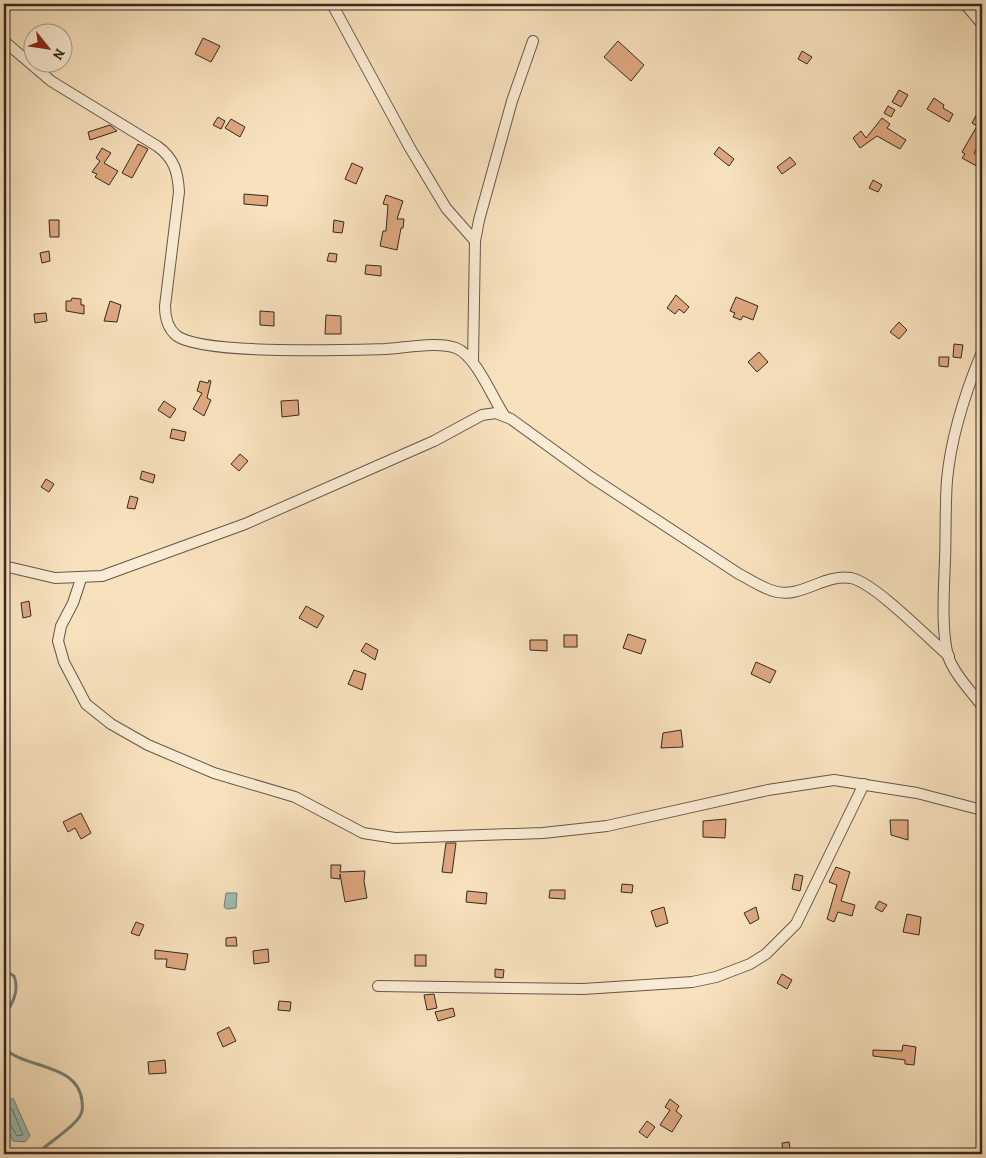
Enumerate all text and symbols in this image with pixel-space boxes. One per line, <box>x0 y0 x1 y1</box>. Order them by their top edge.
north arrow <box>22 22 72 72</box>
text: N <box>48 45 70 63</box>

